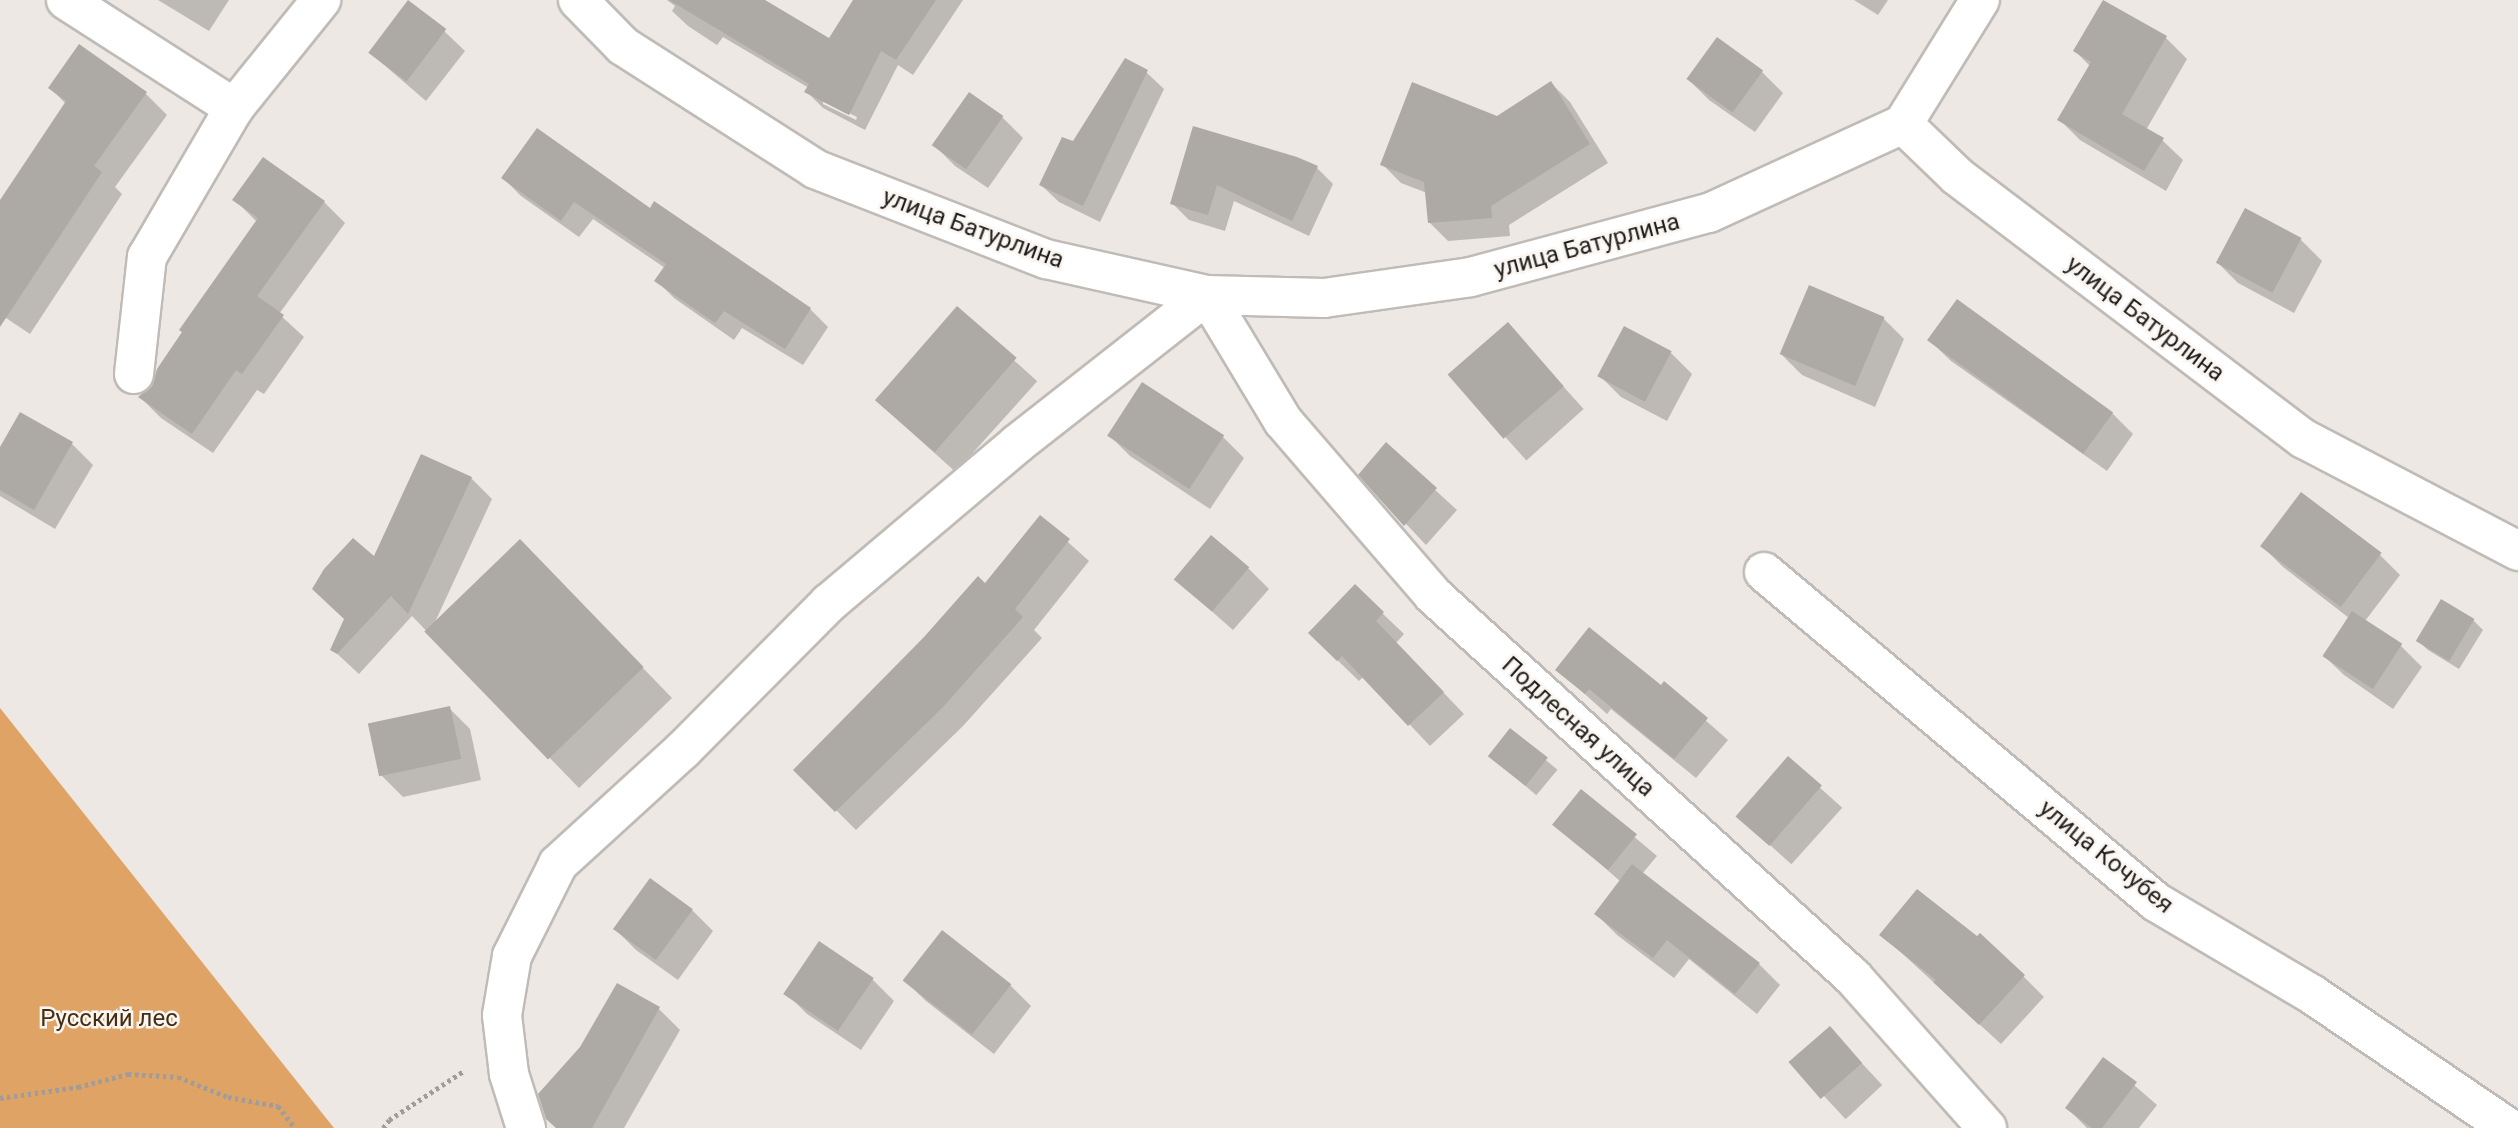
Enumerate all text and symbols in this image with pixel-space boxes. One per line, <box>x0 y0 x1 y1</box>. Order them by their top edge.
street label: улица Батурлина <box>878 183 1068 275</box>
street label: улица Батурлина <box>1491 207 1683 285</box>
street label: улица Батурлина <box>2060 250 2230 388</box>
street label: Подлесная улица <box>1496 651 1660 803</box>
street label: улица Кочубея <box>2033 794 2179 920</box>
park label: Русский лес <box>40 1005 178 1033</box>

